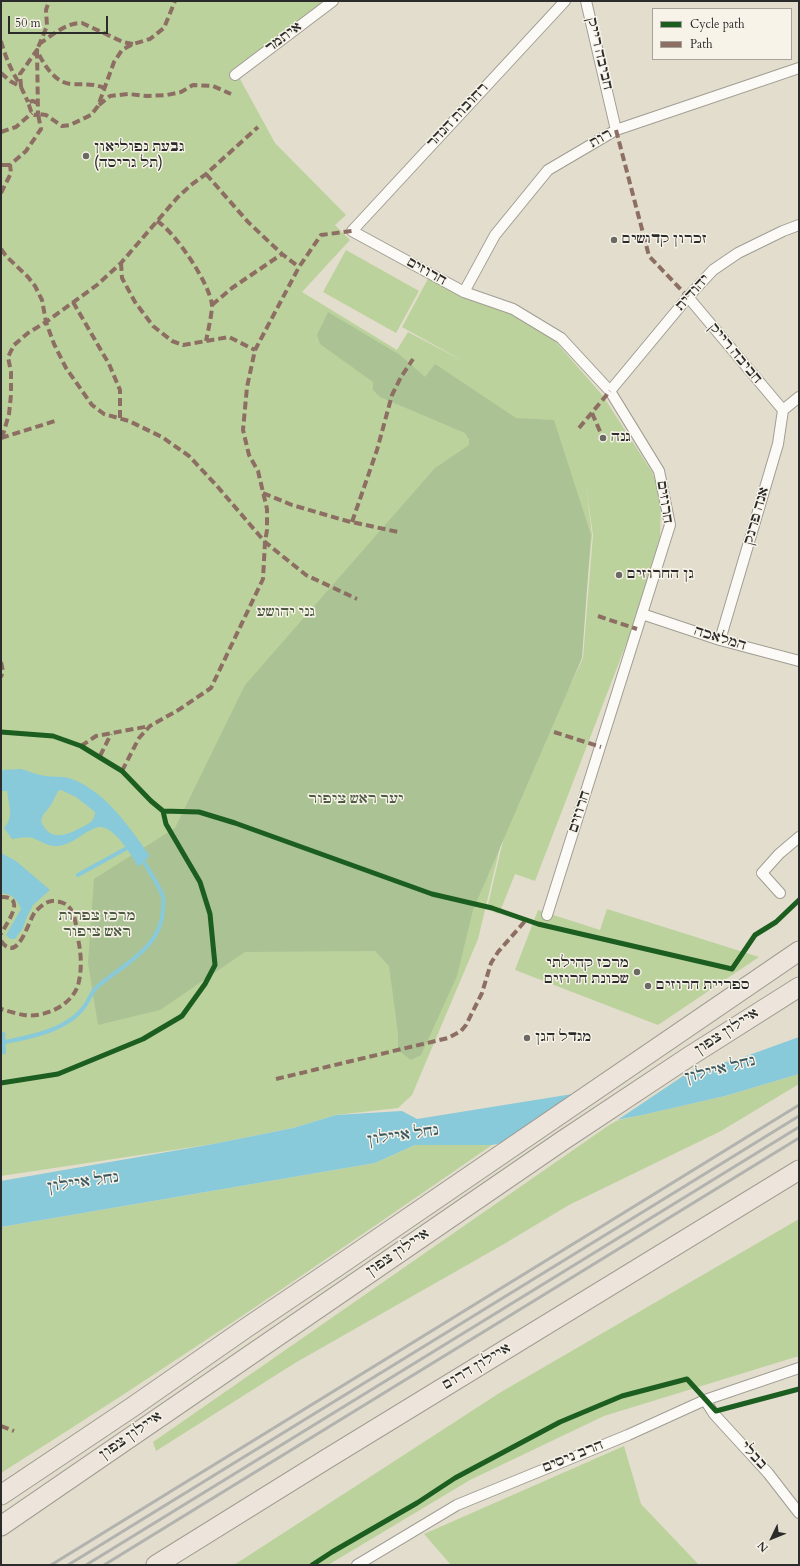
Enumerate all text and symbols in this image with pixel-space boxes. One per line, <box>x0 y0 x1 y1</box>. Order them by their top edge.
scale bar <box>10 8 110 34</box>
legend <box>652 8 792 60</box>
text: 50 m <box>15 15 41 31</box>
street label: חביבה רייק <box>583 16 615 92</box>
text: Cycle path <box>690 16 745 32</box>
street label: איתמר <box>263 19 305 57</box>
text: Path <box>690 36 713 52</box>
street label: רחובות הנהר <box>424 80 492 152</box>
street label: רות <box>587 126 615 152</box>
place label: גבעת נפוליאון (תל גריסה) <box>94 140 184 172</box>
marker: גבעת נפוליאון (תל גריסה) <box>81 151 91 161</box>
place label: זכרון קדושים <box>622 232 707 248</box>
marker: זכרון קדושים <box>609 235 619 245</box>
street label: חרוזים <box>403 254 449 290</box>
street label: יהודית <box>672 271 714 315</box>
street label: חביבה רייק <box>705 320 765 388</box>
place label: גנה <box>611 430 631 446</box>
marker: גנה <box>598 433 608 443</box>
street label: חרוזים <box>652 479 676 525</box>
street label: אנה פרנק <box>741 485 773 547</box>
place label: גן החרוזים <box>627 567 694 583</box>
marker: גן החרוזים <box>614 570 624 580</box>
park label: גני יהושע <box>257 605 315 621</box>
street label: המלאכה <box>692 623 748 655</box>
street label: חרוזים <box>565 789 595 835</box>
park label: יער ראש ציפור <box>308 792 404 808</box>
park label: מרכז צפרות ראש ציפור <box>58 909 136 942</box>
place label: מרכז קהילתי שכונת חרוזים <box>544 956 629 988</box>
marker: מרכז קהילתי שכונת חרוזים <box>632 967 642 977</box>
place label: ספריית חרוזים <box>656 978 750 994</box>
marker: ספריית חרוזים <box>643 981 653 991</box>
street label: איילון צפון <box>692 1005 762 1059</box>
place label: מגדל הגן <box>535 1030 591 1046</box>
marker: מגדל הגן <box>522 1033 532 1043</box>
water label: נחל איילון <box>683 1053 757 1087</box>
water label: נחל איילון <box>366 1122 440 1150</box>
water label: נחל איילון <box>46 1169 120 1197</box>
street label: איילון צפון <box>363 1226 433 1280</box>
street label: איילון דרום <box>440 1340 514 1394</box>
street label: איילון צפון <box>96 1408 166 1464</box>
street label: הרב ניסים <box>540 1437 606 1477</box>
street label: בבלי <box>736 1438 770 1474</box>
north arrow <box>752 1518 792 1558</box>
text: N <box>754 1538 772 1555</box>

